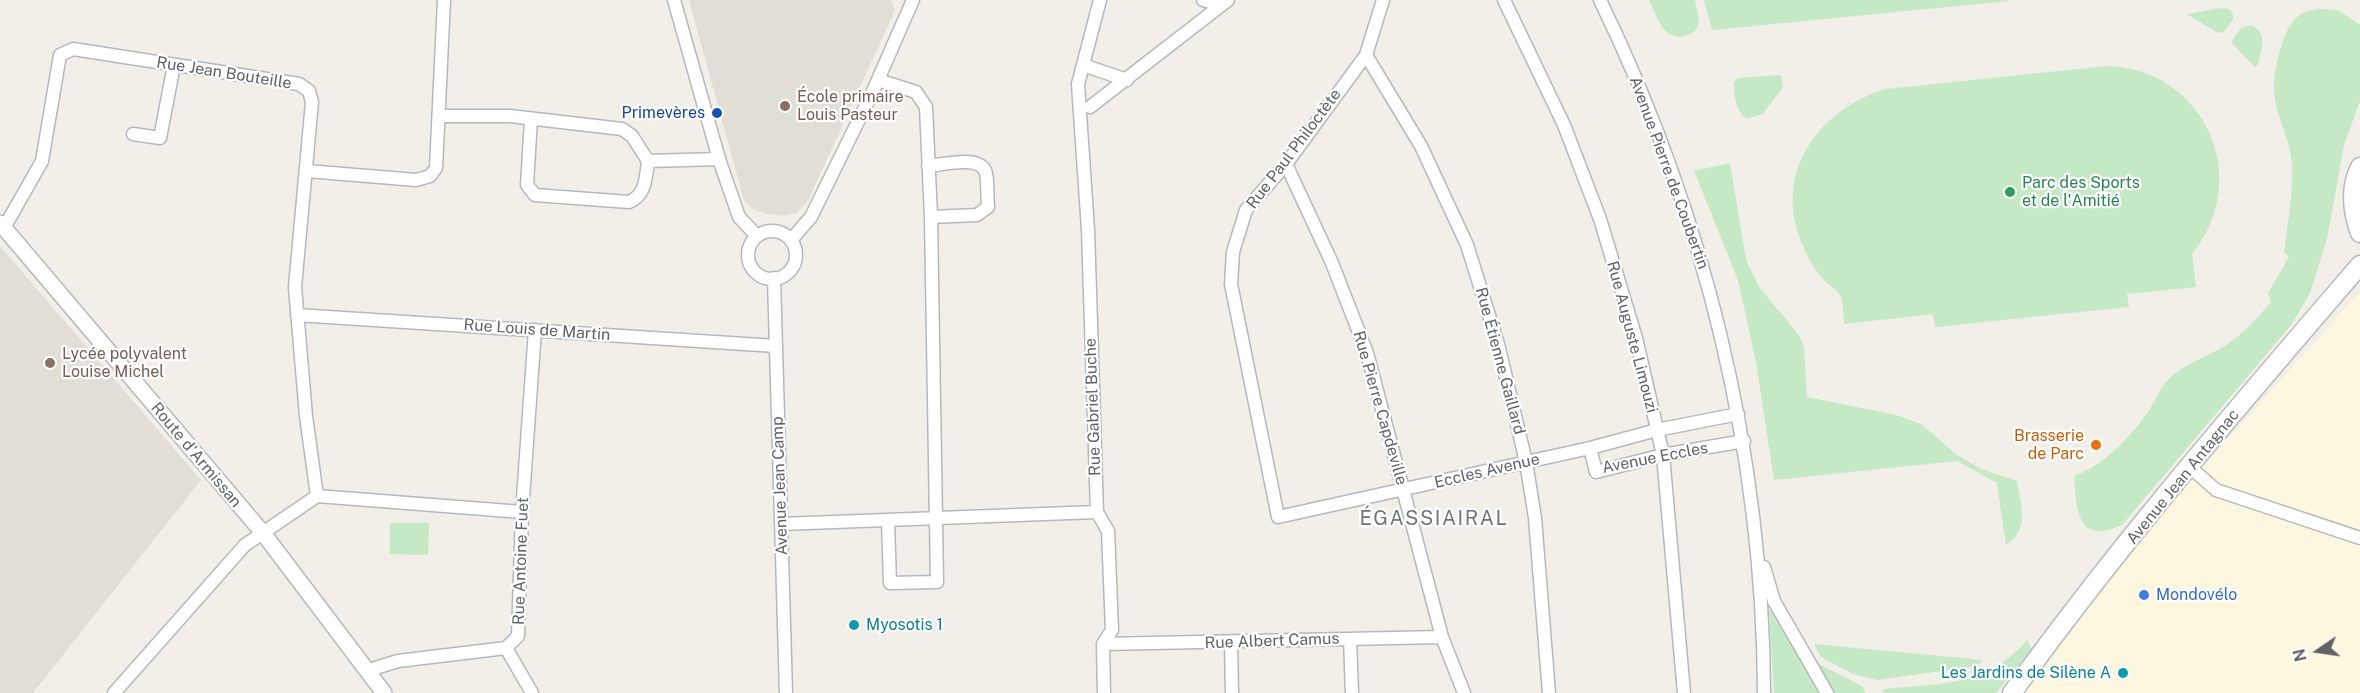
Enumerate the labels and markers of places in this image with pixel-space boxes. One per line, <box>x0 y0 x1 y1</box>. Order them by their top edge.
place label: École primaire Louis Pasteur <box>797 87 904 125</box>
marker: École primaire Louis Pasteur <box>778 99 792 113</box>
place label: Primevères <box>622 103 705 123</box>
marker: Primevères <box>710 106 724 120</box>
place label: Parc des Sports et de l'Amitié <box>2022 173 2140 211</box>
marker: Parc des Sports et de l'Amitié <box>2003 185 2017 199</box>
place label: Lycée polyvalent Louise Michel <box>62 344 187 382</box>
marker: Lycée polyvalent Louise Michel <box>43 356 57 370</box>
place label: Brasserie de Parc <box>2014 426 2084 464</box>
marker: Brasserie de Parc <box>2089 438 2103 452</box>
place label: Mondovélo <box>2156 585 2237 605</box>
marker: Mondovélo <box>2137 588 2151 602</box>
place label: Myosotis 1 <box>866 615 943 635</box>
marker: Myosotis 1 <box>847 618 861 632</box>
place label: Les Jardins de Silène A <box>1941 663 2111 683</box>
marker: Les Jardins de Silène A <box>2116 666 2130 680</box>

